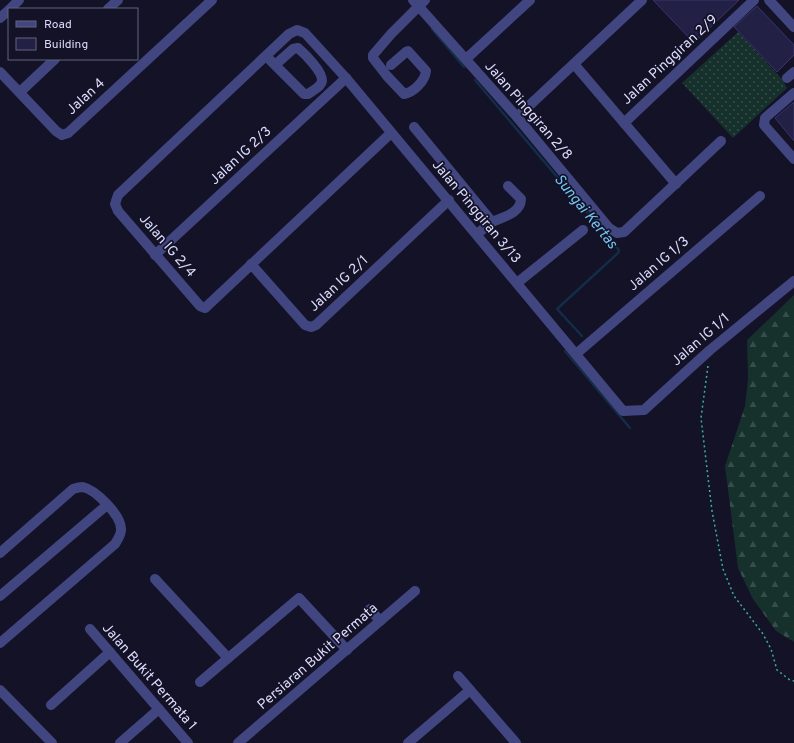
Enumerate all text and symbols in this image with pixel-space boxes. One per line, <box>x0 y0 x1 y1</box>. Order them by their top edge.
legend <box>8 8 138 60</box>
street label: Jalan Pinggiran 2/9 <box>619 11 721 109</box>
text: Road <box>44 17 72 33</box>
text: Building <box>44 37 88 53</box>
street label: Jalan Pinggiran 2/8 <box>481 58 575 164</box>
street label: Jalan 4 <box>63 75 109 119</box>
street label: Jalan IG 2/3 <box>207 123 275 189</box>
street label: Jalan Pinggiran 3/13 <box>428 157 524 267</box>
water label: Sungai Kertas <box>549 171 621 253</box>
street label: Jalan IG 2/4 <box>135 211 199 281</box>
street label: Jalan IG 1/3 <box>625 233 693 295</box>
street label: Jalan IG 2/1 <box>306 252 372 316</box>
street label: Jalan IG 1/1 <box>668 310 734 370</box>
street label: Persiaran Bukit Permata <box>254 600 382 714</box>
street label: Jalan Bukit Permata 1 <box>98 620 200 734</box>

